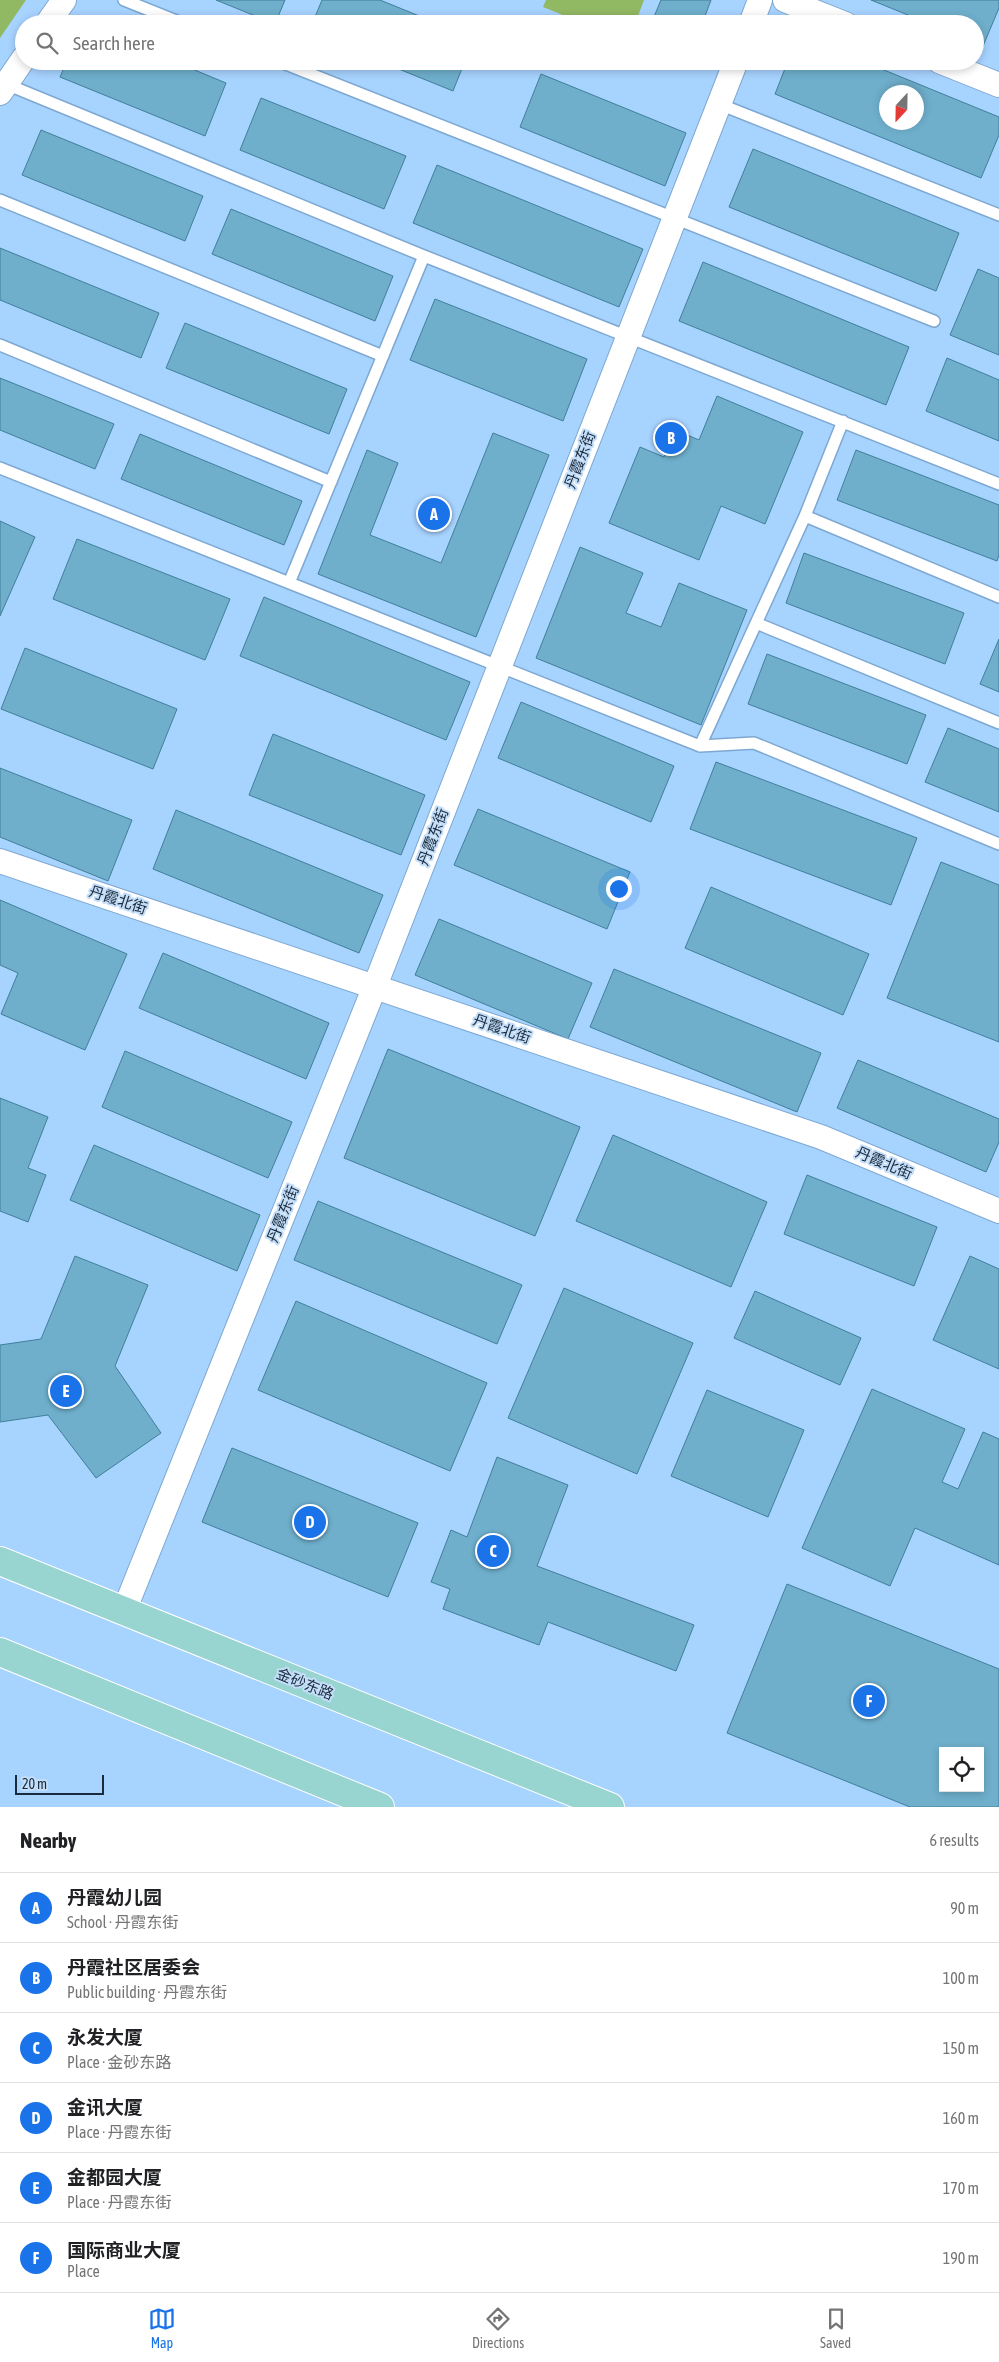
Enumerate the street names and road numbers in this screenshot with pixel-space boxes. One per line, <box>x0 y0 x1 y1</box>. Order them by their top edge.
street label: 丹霞东街 <box>561 429 598 491</box>
street label: 丹霞东街 <box>414 806 451 868</box>
street label: 丹霞北街 <box>87 882 149 917</box>
street label: 丹霞北街 <box>471 1011 533 1046</box>
street label: 丹霞北街 <box>853 1143 915 1182</box>
street label: 丹霞东街 <box>263 1183 302 1245</box>
street label: 金砂东路 <box>274 1664 336 1703</box>

